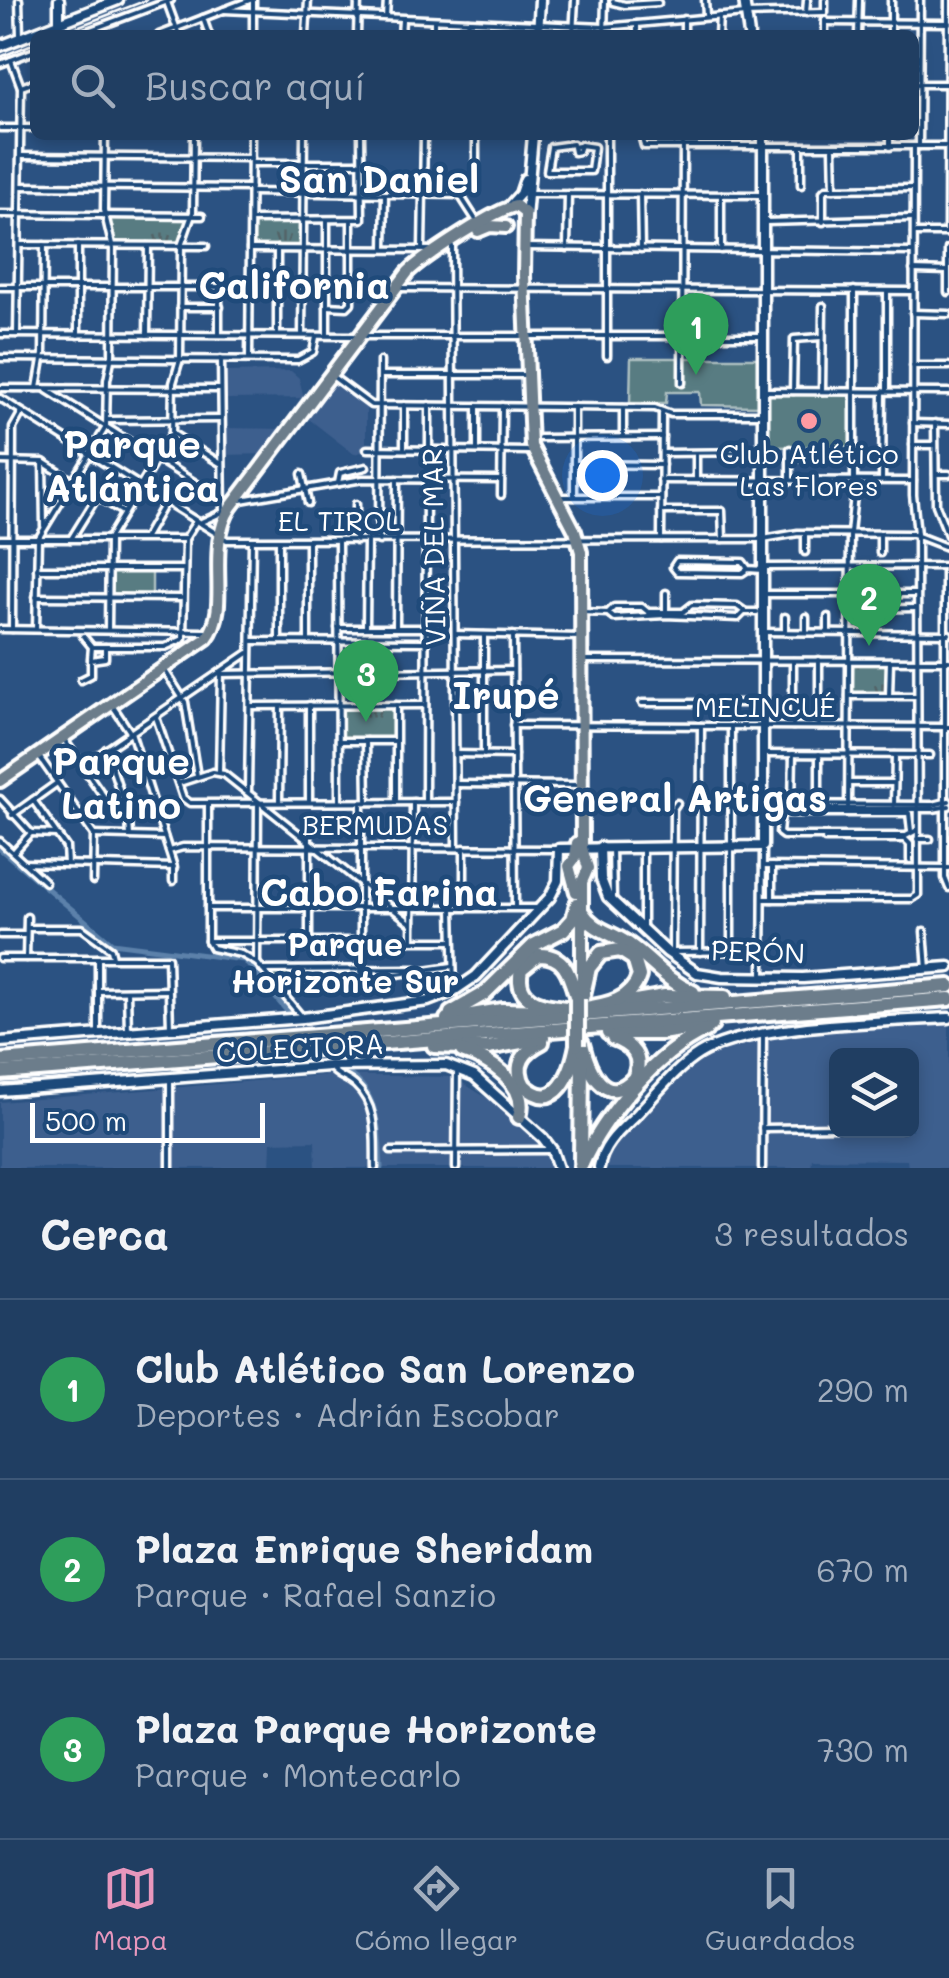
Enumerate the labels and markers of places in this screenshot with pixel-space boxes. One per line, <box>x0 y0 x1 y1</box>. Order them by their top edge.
pin: 1 <box>664 292 728 375</box>
marker: Club Atlético Las Flores <box>798 410 820 432</box>
place label: Club Atlético Las Flores <box>719 435 899 503</box>
pin: 2 <box>836 564 902 646</box>
pin: 3 <box>334 640 398 722</box>

